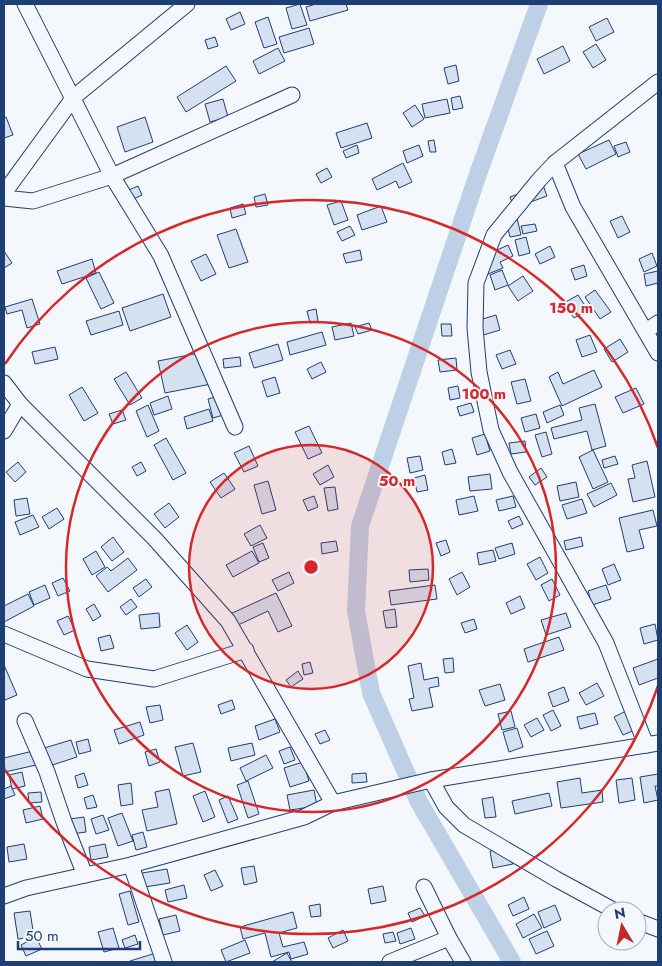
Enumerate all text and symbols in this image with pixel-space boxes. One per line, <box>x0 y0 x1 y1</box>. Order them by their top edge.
text: 150 m <box>549 297 593 319</box>
text: 100 m <box>462 383 506 405</box>
text: 50 m <box>379 470 415 492</box>
centre of rings <box>302 558 320 576</box>
north arrow <box>597 901 647 951</box>
text: N <box>613 902 627 924</box>
scale bar <box>18 918 140 950</box>
text: 50 m <box>25 925 59 947</box>

